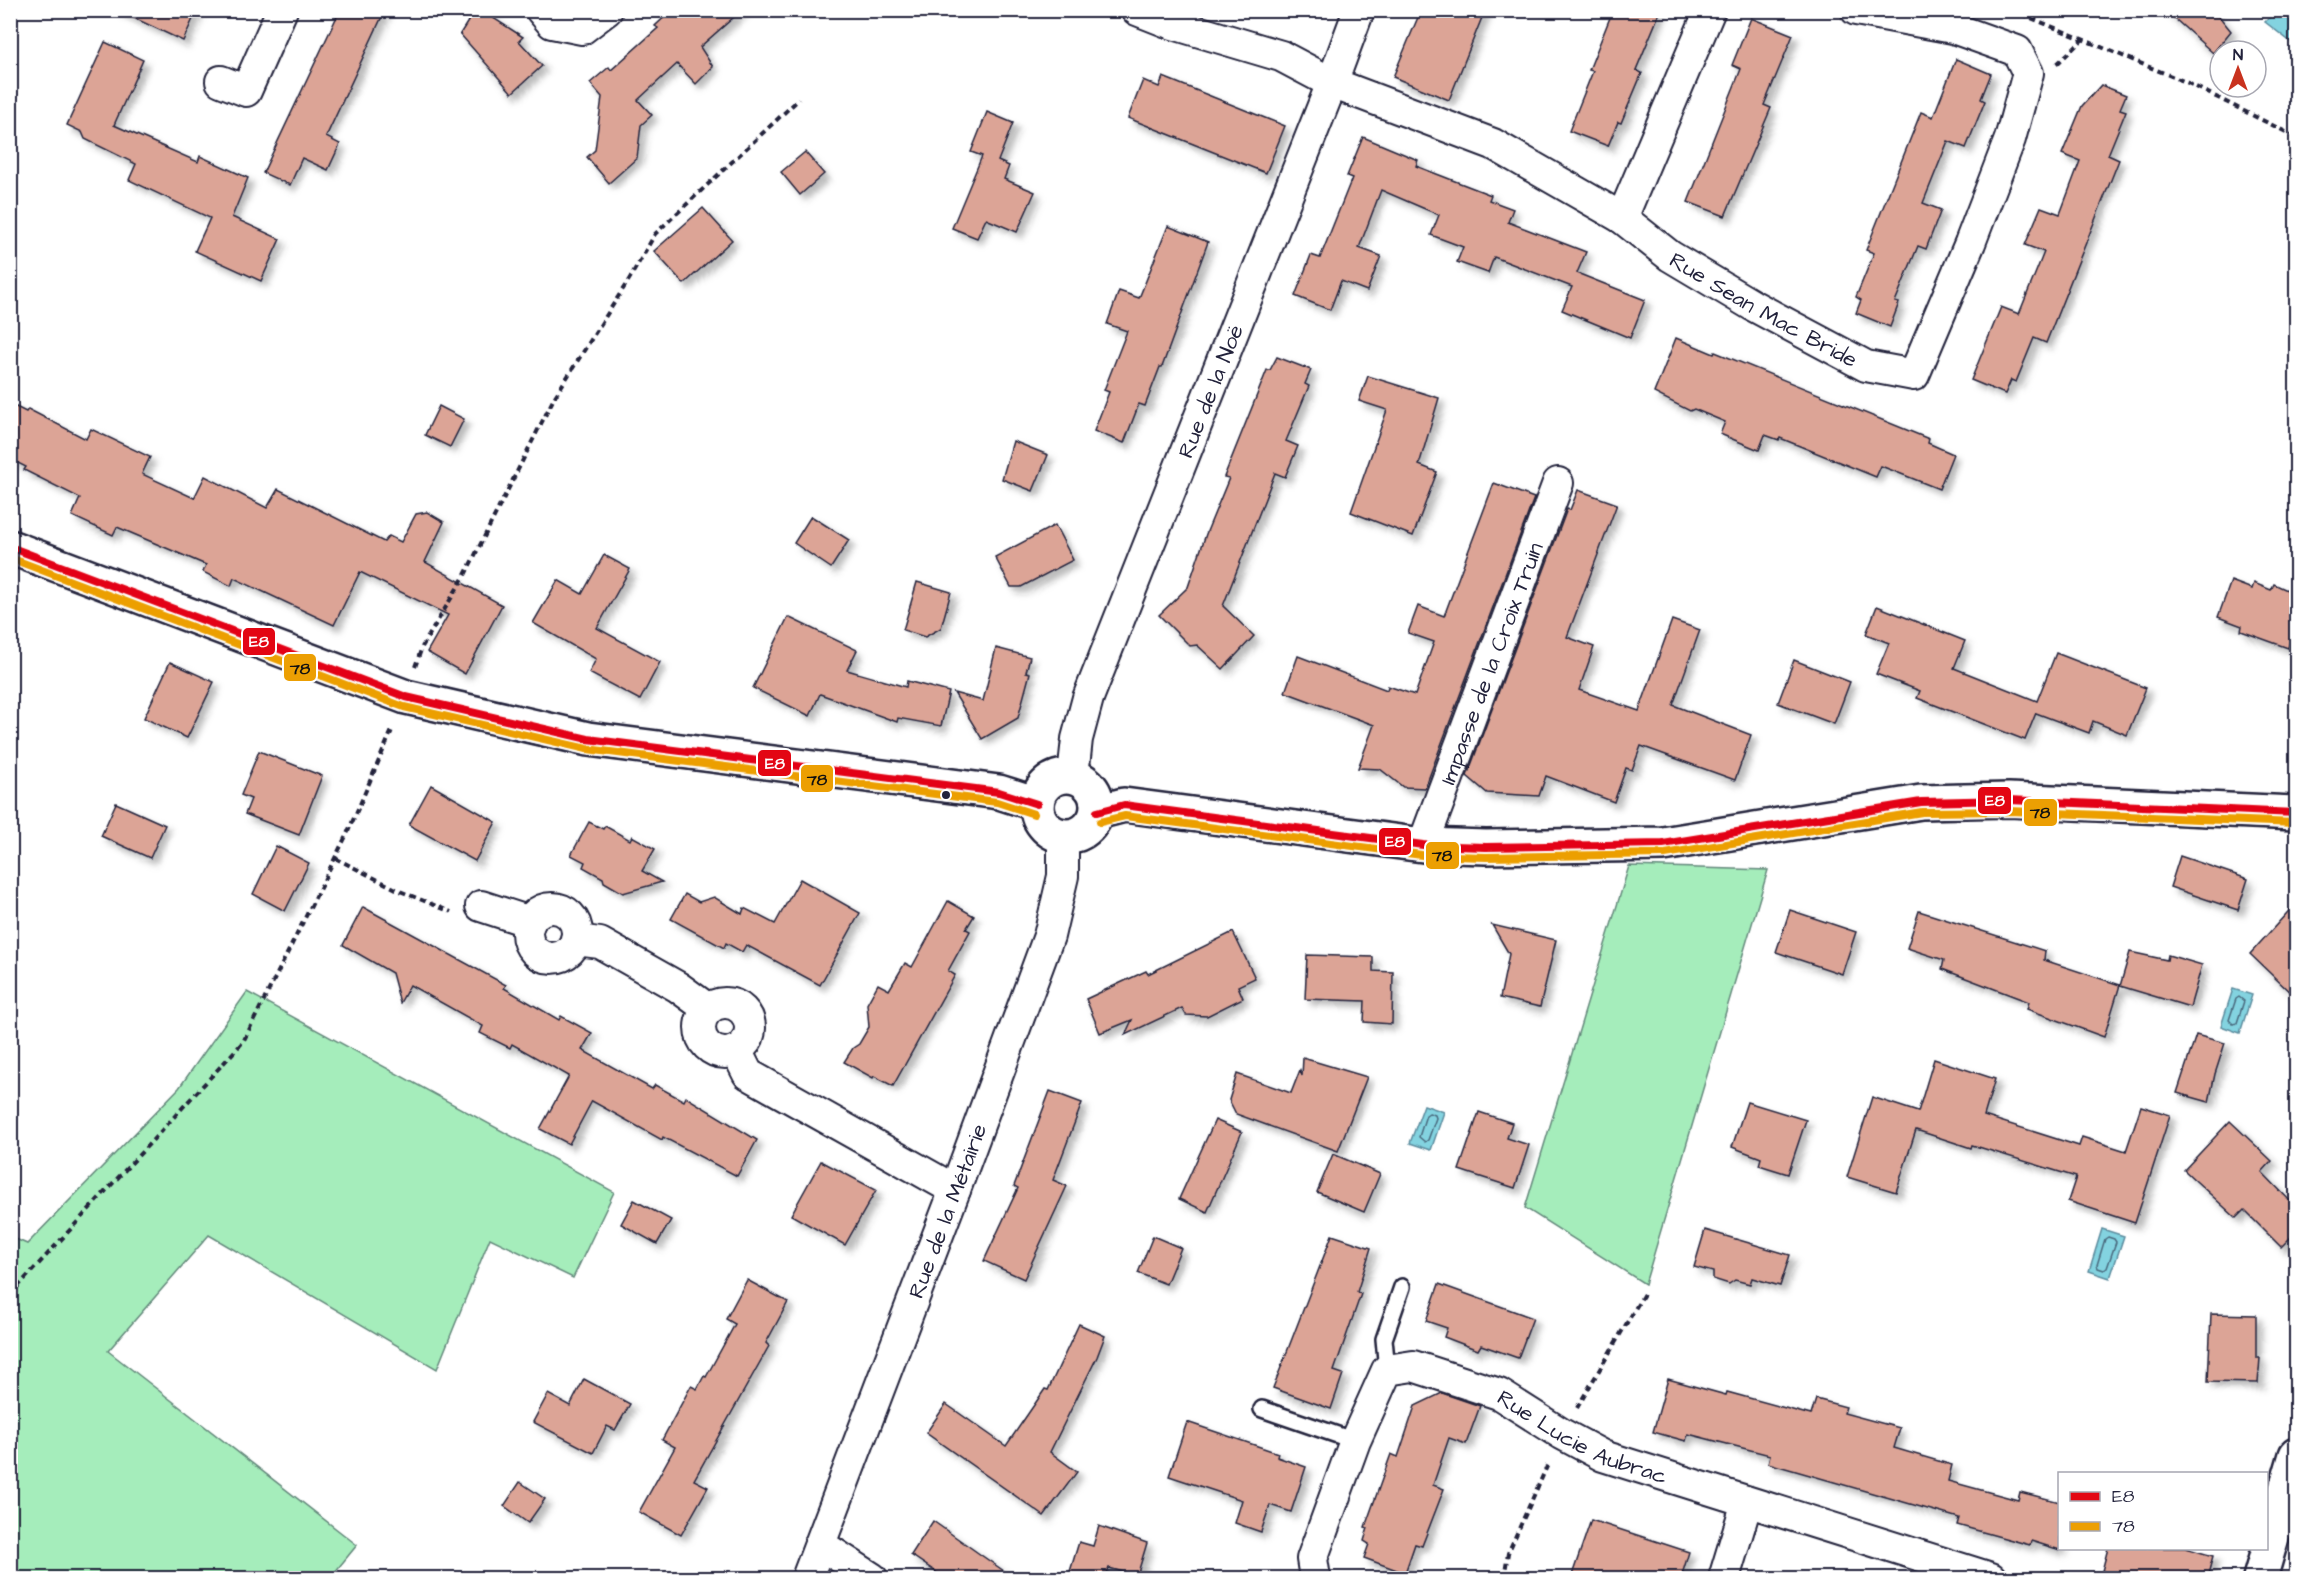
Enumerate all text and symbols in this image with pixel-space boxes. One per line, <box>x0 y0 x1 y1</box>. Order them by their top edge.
north arrow <box>2208 39 2268 99</box>
text: N <box>2233 44 2243 66</box>
street label: Rue Sean Mac Bride <box>1663 245 1863 376</box>
street label: Rue de la Noë <box>1171 320 1252 463</box>
street label: Impasse de la Croix Truin <box>1433 538 1551 789</box>
line badge: E8 <box>242 627 276 656</box>
text: E8 <box>249 631 270 653</box>
line badge: 78 <box>283 653 317 682</box>
text: 78 <box>289 658 311 680</box>
line badge: E8 <box>757 749 792 777</box>
text: E8 <box>765 753 786 775</box>
line badge: 78 <box>800 764 834 793</box>
text: 78 <box>806 769 828 791</box>
line badge: E8 <box>1977 786 2012 815</box>
unlabelled marker <box>940 789 952 801</box>
text: E8 <box>1985 790 2006 812</box>
line badge: 78 <box>2023 798 2058 827</box>
text: 78 <box>2029 802 2051 824</box>
line badge: E8 <box>1378 827 1412 856</box>
text: E8 <box>1385 831 1406 853</box>
line badge: 78 <box>1425 841 1460 870</box>
text: 78 <box>1431 845 1453 867</box>
street label: Rue de la Métairie <box>901 1120 995 1303</box>
street label: Rue Lucie Aubrac <box>1491 1383 1671 1492</box>
legend <box>2058 1472 2268 1550</box>
text: E8 <box>2112 1484 2135 1509</box>
text: 78 <box>2112 1514 2135 1539</box>

